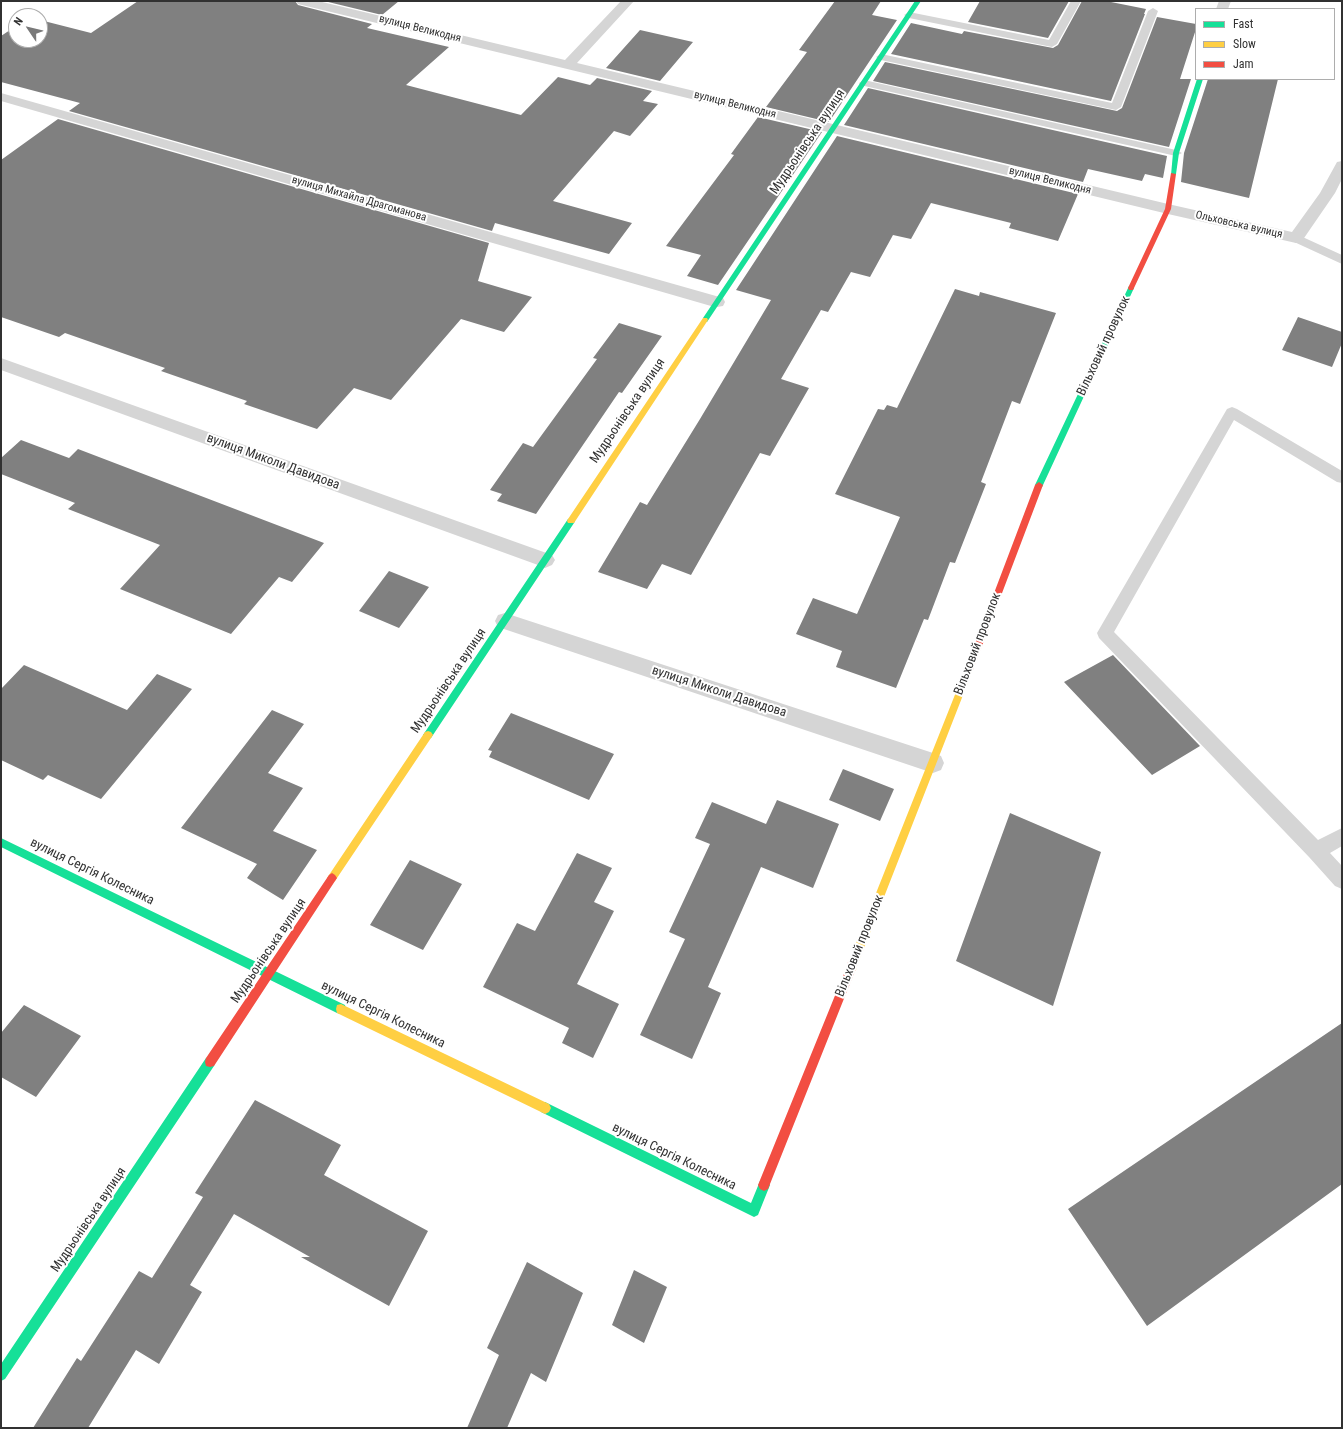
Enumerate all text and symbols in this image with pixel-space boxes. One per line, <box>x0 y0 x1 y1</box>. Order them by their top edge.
north arrow <box>8 8 48 48</box>
legend <box>1195 8 1335 80</box>
street label: вулиця Великодня <box>378 12 462 46</box>
text: N <box>11 15 26 28</box>
text: Fast <box>1233 17 1253 31</box>
text: Slow <box>1233 37 1256 51</box>
text: Jam <box>1233 57 1254 71</box>
street label: Мудрьонівська вулиця <box>767 87 849 197</box>
street label: вулиця Великодня <box>693 88 777 122</box>
street label: вулиця Великодня <box>1008 164 1092 198</box>
street label: вулиця Михайла Драгоманова <box>290 173 428 225</box>
street label: Ольховська вулиця <box>1194 209 1284 241</box>
street label: Вільховий провулок <box>1074 294 1134 398</box>
street label: Мудрьонівська вулиця <box>587 356 669 466</box>
street label: вулиця Миколи Давидова <box>204 431 342 493</box>
street label: Вільховий провулок <box>951 591 1005 697</box>
street label: Мудрьонівська вулиця <box>408 626 490 736</box>
street label: вулиця Миколи Давидова <box>650 663 788 721</box>
street label: вулиця Сергія Колесника <box>27 835 157 909</box>
street label: Вільховий провулок <box>832 893 888 999</box>
street label: Мудрьонівська вулиця <box>228 896 310 1006</box>
street label: вулиця Сергія Колесника <box>318 978 448 1052</box>
street label: вулиця Сергія Колесника <box>609 1120 739 1194</box>
street label: Мудрьонівська вулиця <box>48 1165 130 1275</box>

